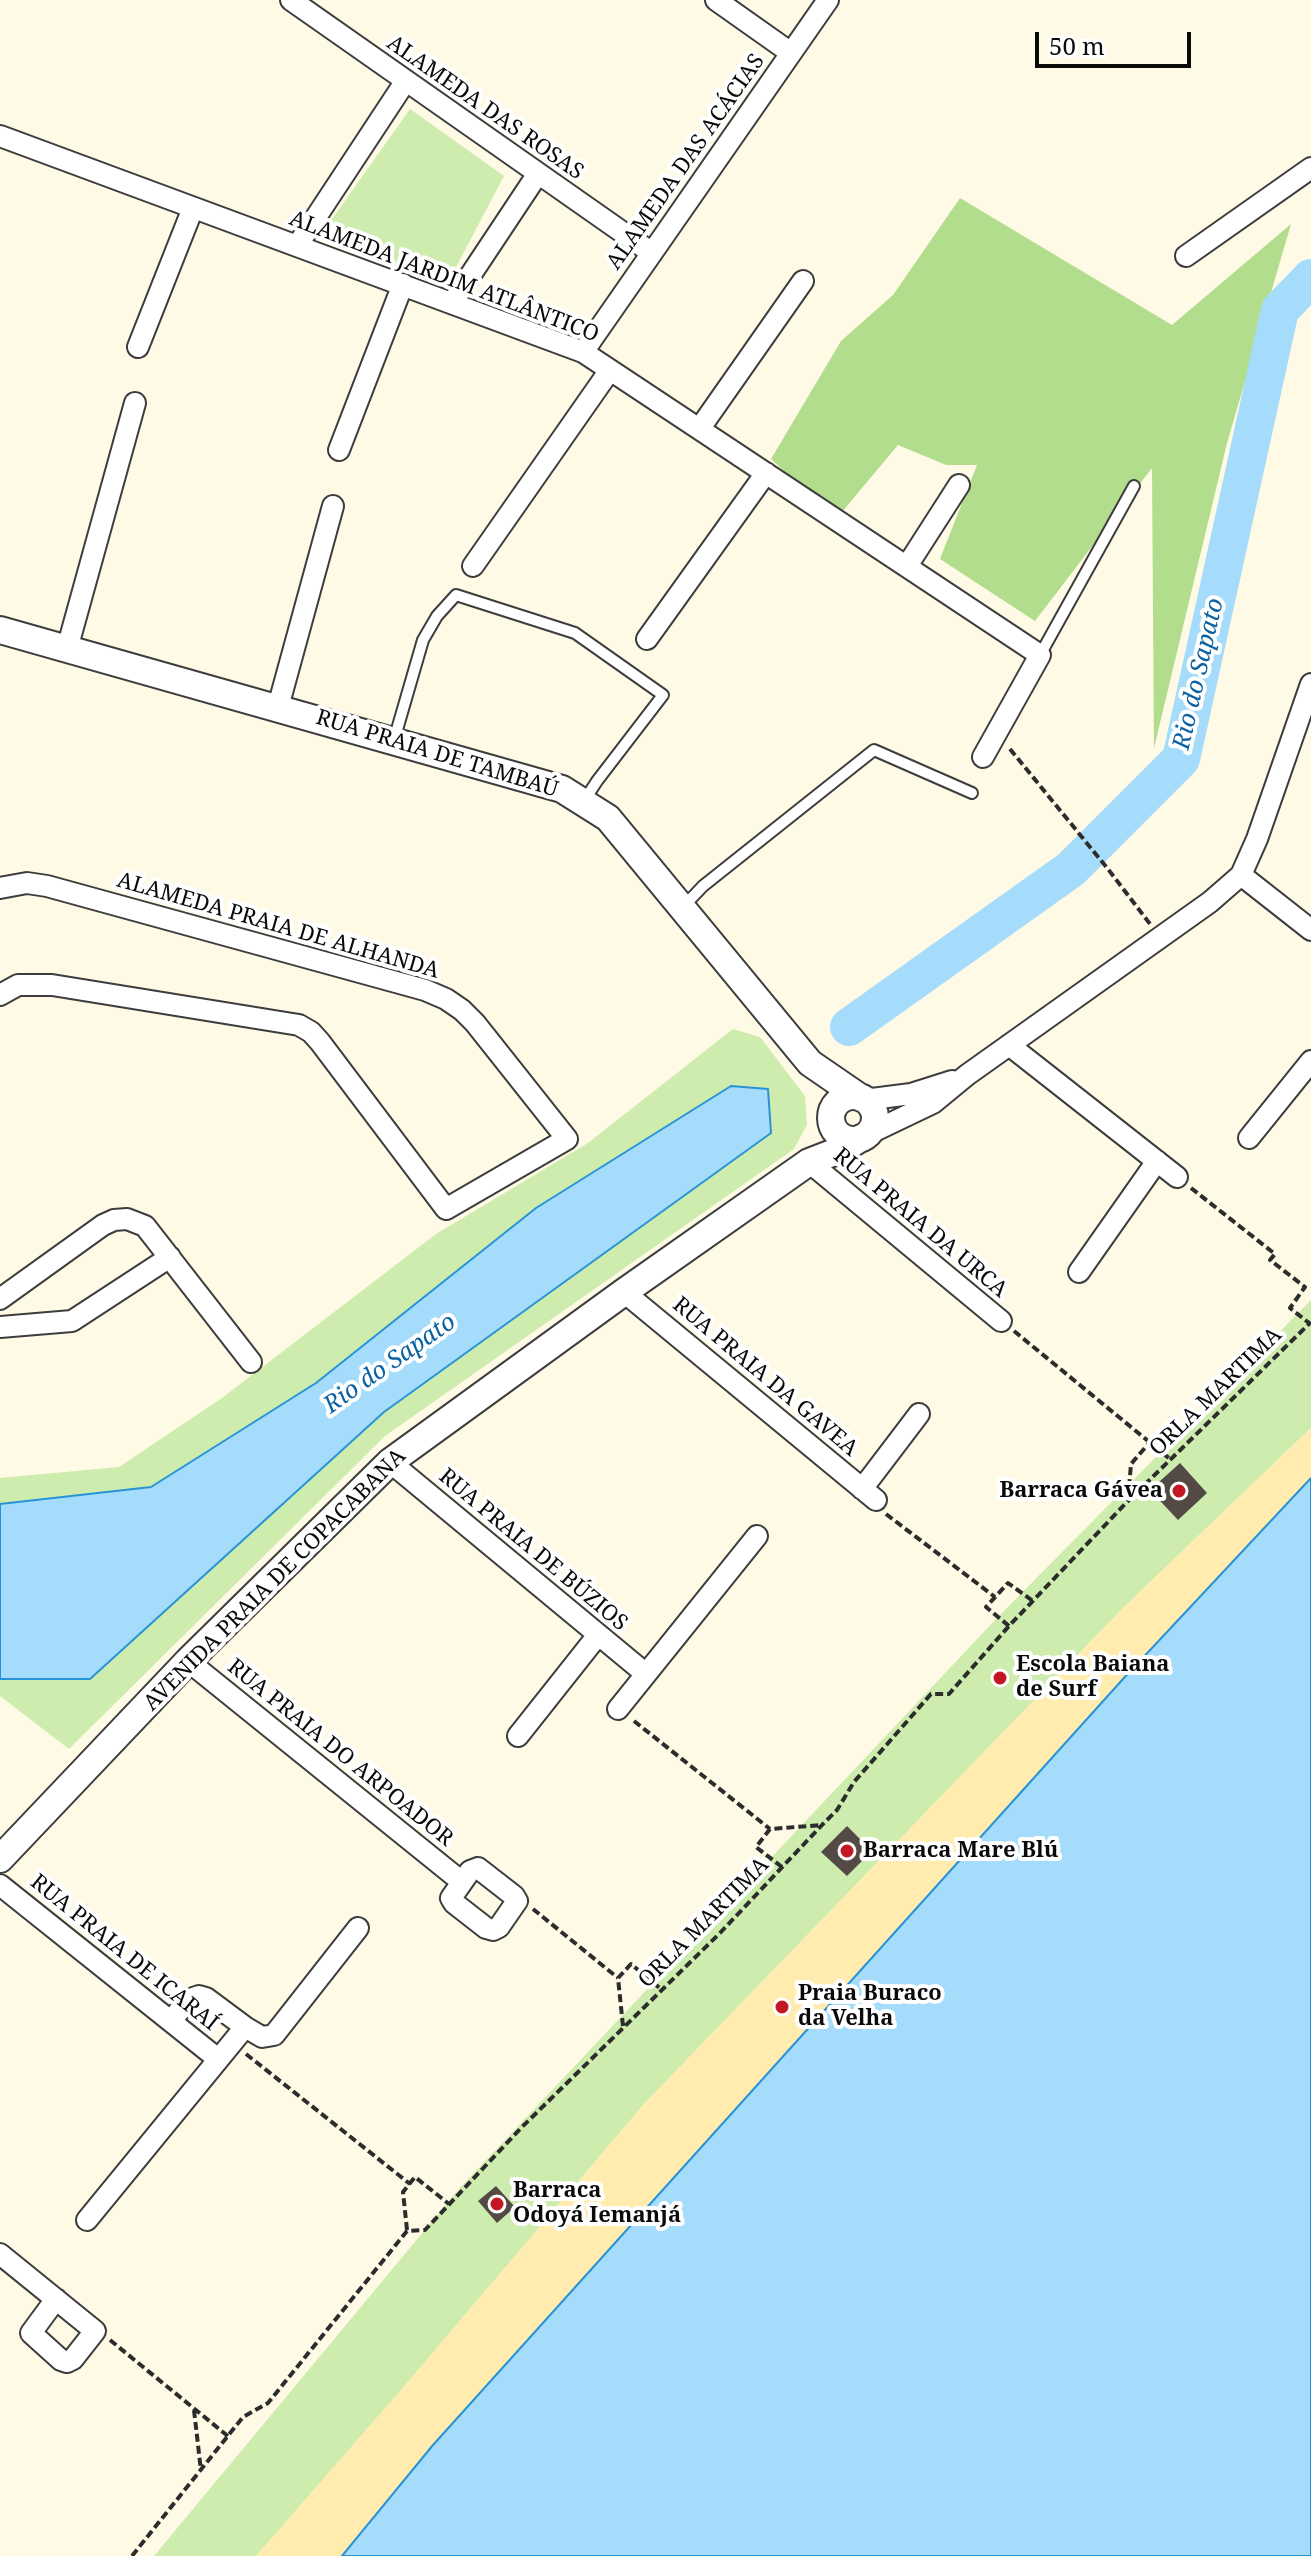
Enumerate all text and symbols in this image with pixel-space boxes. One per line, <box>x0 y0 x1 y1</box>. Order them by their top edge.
scale bar <box>1039 16 1195 66</box>
text: 50 m <box>1049 29 1105 62</box>
street label: ALAMEDA DAS ROSAS <box>382 30 588 186</box>
street label: ALAMEDA DAS ACÁCIAS <box>601 49 771 275</box>
street label: ALAMEDA JARDIM ATLÂNTICO <box>286 206 602 348</box>
water label: Rio do Sapato <box>1168 596 1230 752</box>
street label: RUA PRAIA DE TAMBAÚ <box>313 705 561 803</box>
street label: ALAMEDA PRAIA DE ALHANDA <box>114 867 442 985</box>
street label: RUA PRAIA DA URCA <box>828 1143 1012 1303</box>
street label: RUA PRAIA DA GAVEA <box>667 1292 863 1462</box>
water label: Rio do Sapato <box>318 1308 462 1420</box>
street label: ORLA MARTIMA <box>1144 1322 1288 1462</box>
street label: AVENIDA PRAIA DE COPACABANA <box>138 1443 412 1717</box>
street label: RUA PRAIA DE BÚZIOS <box>433 1463 633 1637</box>
place label: Barraca Gávea <box>999 1478 1163 1504</box>
marker: Barraca Gávea <box>1170 1482 1188 1500</box>
place label: Escola Baiana de Surf <box>1016 1652 1170 1704</box>
street label: RUA PRAIA DO ARPOADOR <box>222 1654 458 1852</box>
marker: Escola Baiana de Surf <box>991 1669 1009 1687</box>
place label: Barraca Mare Blú <box>863 1838 1058 1864</box>
marker: Barraca Mare Blú <box>838 1842 856 1860</box>
street label: ORLA MARTIMA <box>633 1852 775 1994</box>
street label: RUA PRAIA DE ICARAÍ <box>25 1869 223 2037</box>
place label: Praia Buraco da Velha <box>798 1981 942 2032</box>
marker: Praia Buraco da Velha <box>773 1998 791 2016</box>
place label: Barraca Odoyá Iemanjá <box>513 2178 681 2230</box>
marker: Barraca Odoyá Iemanjá <box>488 2195 506 2213</box>

